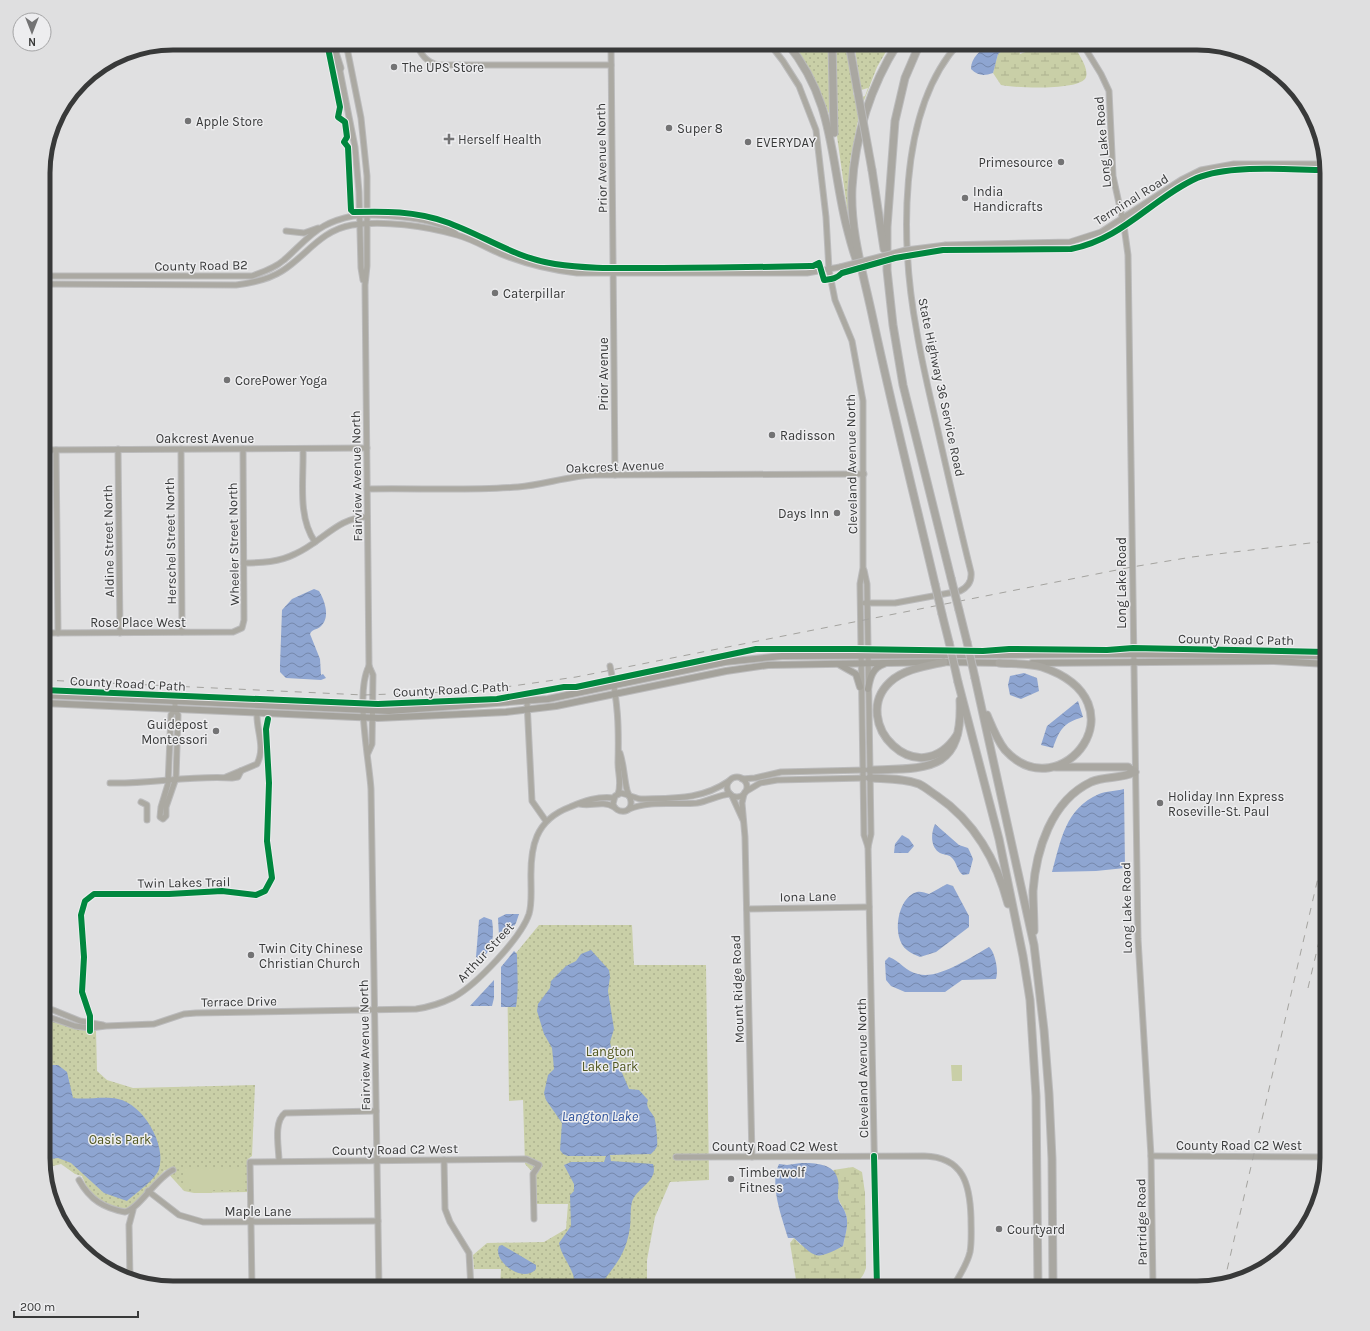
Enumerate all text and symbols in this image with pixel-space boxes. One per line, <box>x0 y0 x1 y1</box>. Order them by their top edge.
north arrow <box>12 12 52 52</box>
text: N <box>28 35 36 48</box>
place label: The UPS Store <box>402 60 484 75</box>
marker: The UPS Store <box>389 62 399 72</box>
street label: Long Lake Road <box>1091 96 1114 188</box>
street label: Prior Avenue North <box>593 103 610 213</box>
place label: Apple Store <box>196 114 264 129</box>
marker: Apple Store <box>183 116 193 126</box>
place label: Super 8 <box>677 121 723 136</box>
marker: Super 8 <box>664 123 674 133</box>
place label: Herself Health <box>458 132 542 147</box>
marker: Herself Health <box>443 133 455 145</box>
place label: EVERYDAY <box>756 135 816 150</box>
marker: EVERYDAY <box>743 137 753 147</box>
place label: Primesource <box>979 155 1053 170</box>
marker: Primesource <box>1056 157 1066 167</box>
street label: Terminal Road <box>1091 171 1171 228</box>
place label: India Handicrafts <box>973 184 1043 214</box>
marker: India Handicrafts <box>960 193 970 203</box>
street label: County Road B2 <box>154 257 248 274</box>
place label: Caterpillar <box>503 286 565 301</box>
marker: Caterpillar <box>490 288 500 298</box>
street label: State Highway 36 Service Road <box>915 296 968 478</box>
street label: Prior Avenue <box>596 337 611 411</box>
place label: CorePower Yoga <box>235 373 328 388</box>
marker: CorePower Yoga <box>222 375 232 385</box>
street label: Cleveland Avenue North <box>843 394 860 534</box>
street label: Fairview Avenue North <box>348 410 365 542</box>
place label: Radisson <box>780 428 835 443</box>
marker: Radisson <box>767 430 777 440</box>
street label: Oakcrest Avenue <box>156 431 255 446</box>
street label: Oakcrest Avenue <box>566 457 665 476</box>
street label: Herschel Street North <box>162 477 179 605</box>
street label: Wheeler Street North <box>225 482 242 606</box>
street label: Aldine Street North <box>100 485 117 597</box>
place label: Days Inn <box>778 506 829 521</box>
marker: Days Inn <box>832 508 842 518</box>
street label: Long Lake Road <box>1114 537 1129 629</box>
street label: Rose Place West <box>90 615 186 630</box>
street label: County Road C Path <box>1178 631 1294 648</box>
street label: County Road C Path <box>70 673 186 694</box>
street label: County Road C Path <box>393 679 509 700</box>
place label: Guidepost Montessori <box>141 717 208 747</box>
marker: Guidepost Montessori <box>211 726 221 736</box>
place label: Holiday Inn Express Roseville-St. Paul <box>1168 789 1284 819</box>
marker: Holiday Inn Express Roseville-St. Paul <box>1155 798 1165 808</box>
street label: Long Lake Road <box>1118 862 1135 954</box>
street label: Twin Lakes Trail <box>138 874 230 891</box>
street label: Iona Lane <box>780 889 837 904</box>
street label: Arthur Street <box>454 919 517 985</box>
street label: Mount Ridge Road <box>728 935 747 1043</box>
place label: Twin City Chinese Christian Church <box>259 941 363 971</box>
marker: Twin City Chinese Christian Church <box>246 950 256 960</box>
street label: Fairview Avenue North <box>356 979 373 1111</box>
street label: Terrace Drive <box>201 993 277 1010</box>
street label: Cleveland Avenue North <box>854 998 871 1138</box>
park label: Langton Lake Park <box>582 1044 638 1074</box>
water label: Langton Lake <box>562 1108 639 1125</box>
park label: Oasis Park <box>89 1132 151 1147</box>
street label: County Road C2 West <box>1176 1138 1302 1153</box>
street label: County Road C2 West <box>712 1139 838 1154</box>
street label: County Road C2 West <box>332 1141 458 1158</box>
place label: Timberwolf Fitness <box>739 1165 806 1195</box>
marker: Timberwolf Fitness <box>726 1174 736 1184</box>
street label: Partridge Road <box>1133 1178 1150 1266</box>
street label: Maple Lane <box>225 1204 292 1219</box>
place label: Courtyard <box>1007 1222 1065 1237</box>
marker: Courtyard <box>994 1224 1004 1234</box>
scale bar <box>14 1293 138 1319</box>
text: 200 m <box>20 1300 55 1314</box>

